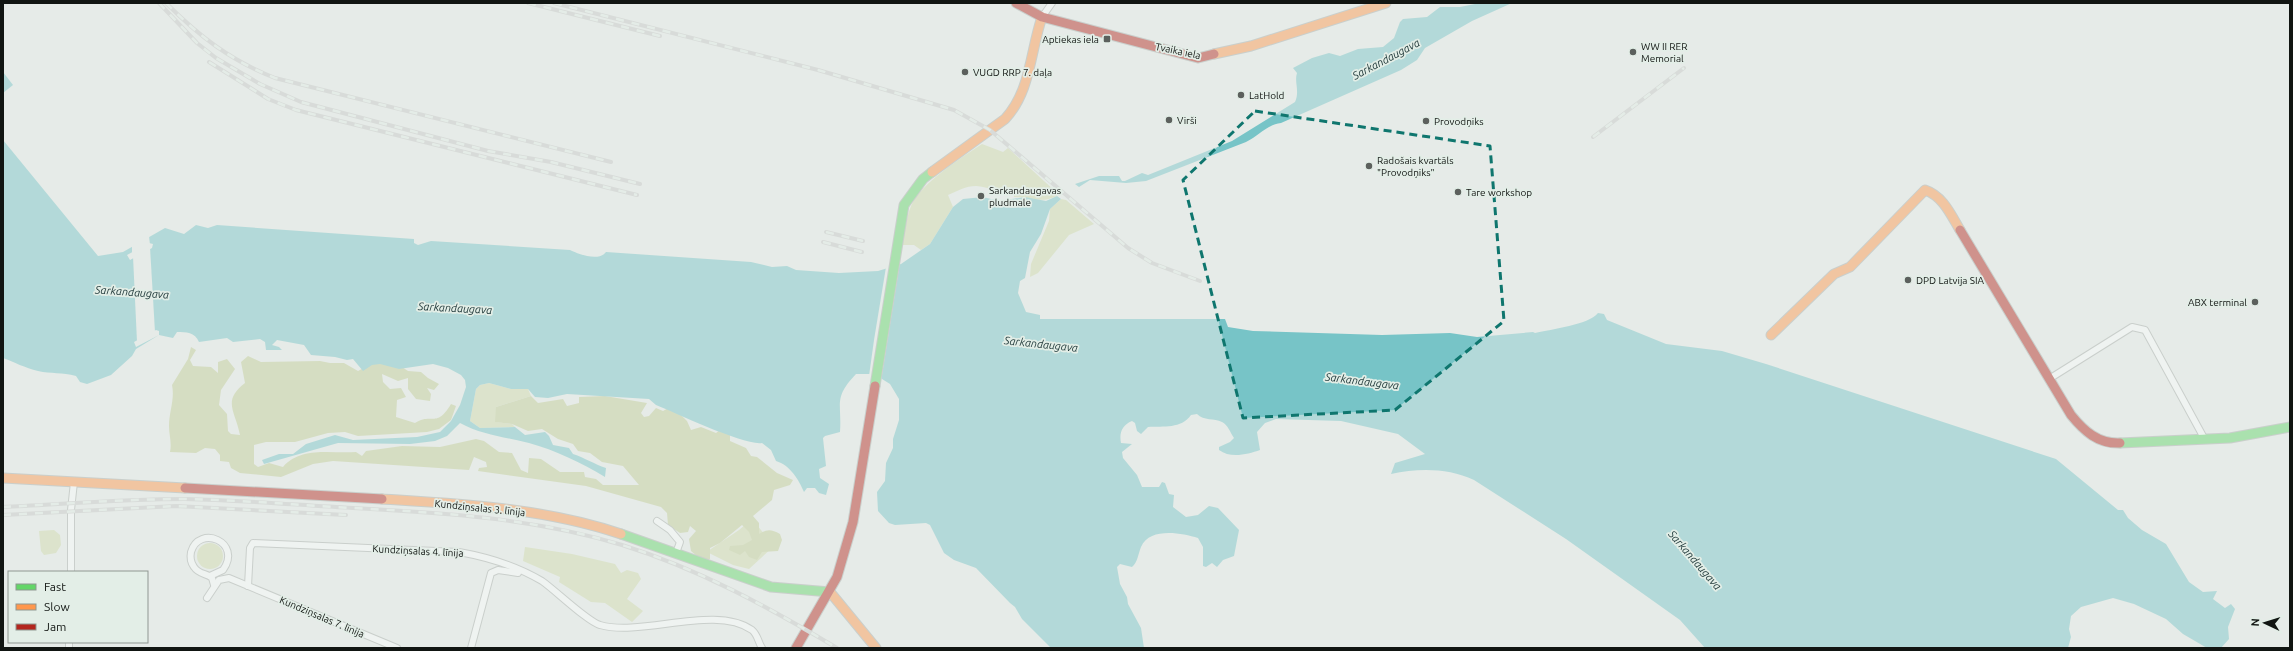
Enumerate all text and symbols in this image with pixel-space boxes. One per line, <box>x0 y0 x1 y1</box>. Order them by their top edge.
place label: Aptiekas iela <box>1042 34 1099 45</box>
marker: Aptiekas iela <box>1102 34 1112 44</box>
water label: Sarkandaugava <box>1350 36 1422 82</box>
street label: Tvaika iela <box>1154 41 1202 61</box>
place label: WW II RER Memorial <box>1641 41 1687 64</box>
marker: WW II RER Memorial <box>1628 47 1638 57</box>
marker: VUGD RRP 7. daļa <box>960 67 970 77</box>
place label: VUGD RRP 7. daļa <box>973 67 1052 78</box>
marker: LatHold <box>1236 90 1246 100</box>
place label: LatHold <box>1249 90 1285 101</box>
marker: Virši <box>1164 115 1174 125</box>
place label: Virši <box>1177 115 1197 126</box>
marker: Provodņiks <box>1421 116 1431 126</box>
place label: Provodņiks <box>1434 116 1484 127</box>
place label: Radošais kvartāls "Provodņiks" <box>1377 155 1453 178</box>
marker: Radošais kvartāls "Provodņiks" <box>1364 161 1374 171</box>
place label: Sarkandaugavas pludmale <box>989 185 1061 208</box>
marker: Tare workshop <box>1453 187 1463 197</box>
place label: Tare workshop <box>1466 187 1532 198</box>
marker: Sarkandaugavas pludmale <box>976 191 986 201</box>
marker: DPD Latvija SIA <box>1903 275 1913 285</box>
place label: DPD Latvija SIA <box>1916 275 1985 286</box>
water label: Sarkandaugava <box>94 283 169 301</box>
place label: ABX terminal <box>2188 297 2247 308</box>
marker: ABX terminal <box>2250 297 2260 307</box>
water label: Sarkandaugava <box>417 300 492 316</box>
water label: Sarkandaugava <box>1002 334 1079 354</box>
water label: Sarkandaugava <box>1323 370 1400 391</box>
street label: Kundziņsalas 3. līnija <box>434 498 526 518</box>
water label: Sarkandaugava <box>1665 527 1724 592</box>
street label: Kundziņsalas 4. līnija <box>372 543 464 559</box>
legend <box>8 571 148 643</box>
text: Fast <box>44 580 66 593</box>
street label: Kundziņsalas 7. līnija <box>278 594 366 640</box>
text: Slow <box>44 600 70 613</box>
north arrow <box>2245 603 2285 643</box>
text: N <box>2249 618 2261 627</box>
text: Jam <box>44 620 66 633</box>

